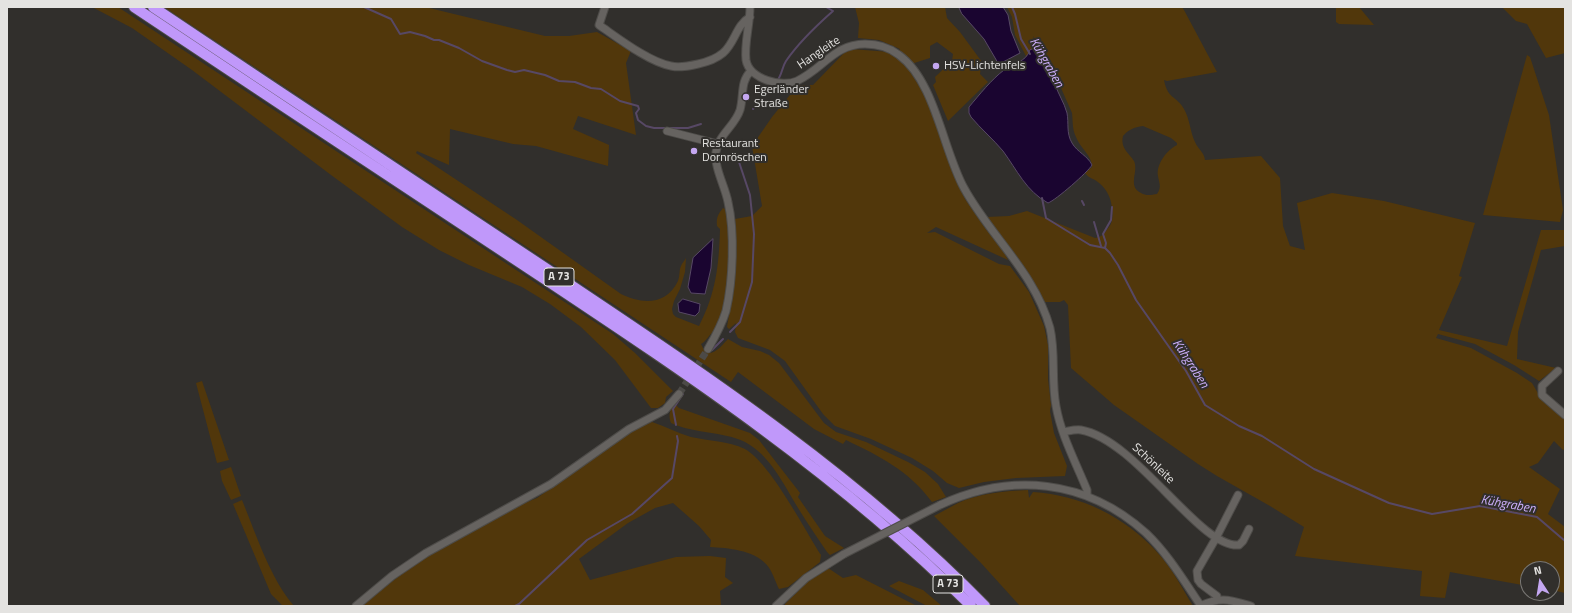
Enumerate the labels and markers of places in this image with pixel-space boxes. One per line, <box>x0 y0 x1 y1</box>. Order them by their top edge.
place label: HSV-Lichtenfels <box>944 59 1025 73</box>
marker: HSV-Lichtenfels <box>931 61 941 71</box>
place label: Egerländer Straße <box>754 83 809 111</box>
marker: Egerländer Straße <box>741 92 751 102</box>
place label: Restaurant Dornröschen <box>702 137 767 165</box>
marker: Restaurant Dornröschen <box>689 146 699 156</box>

